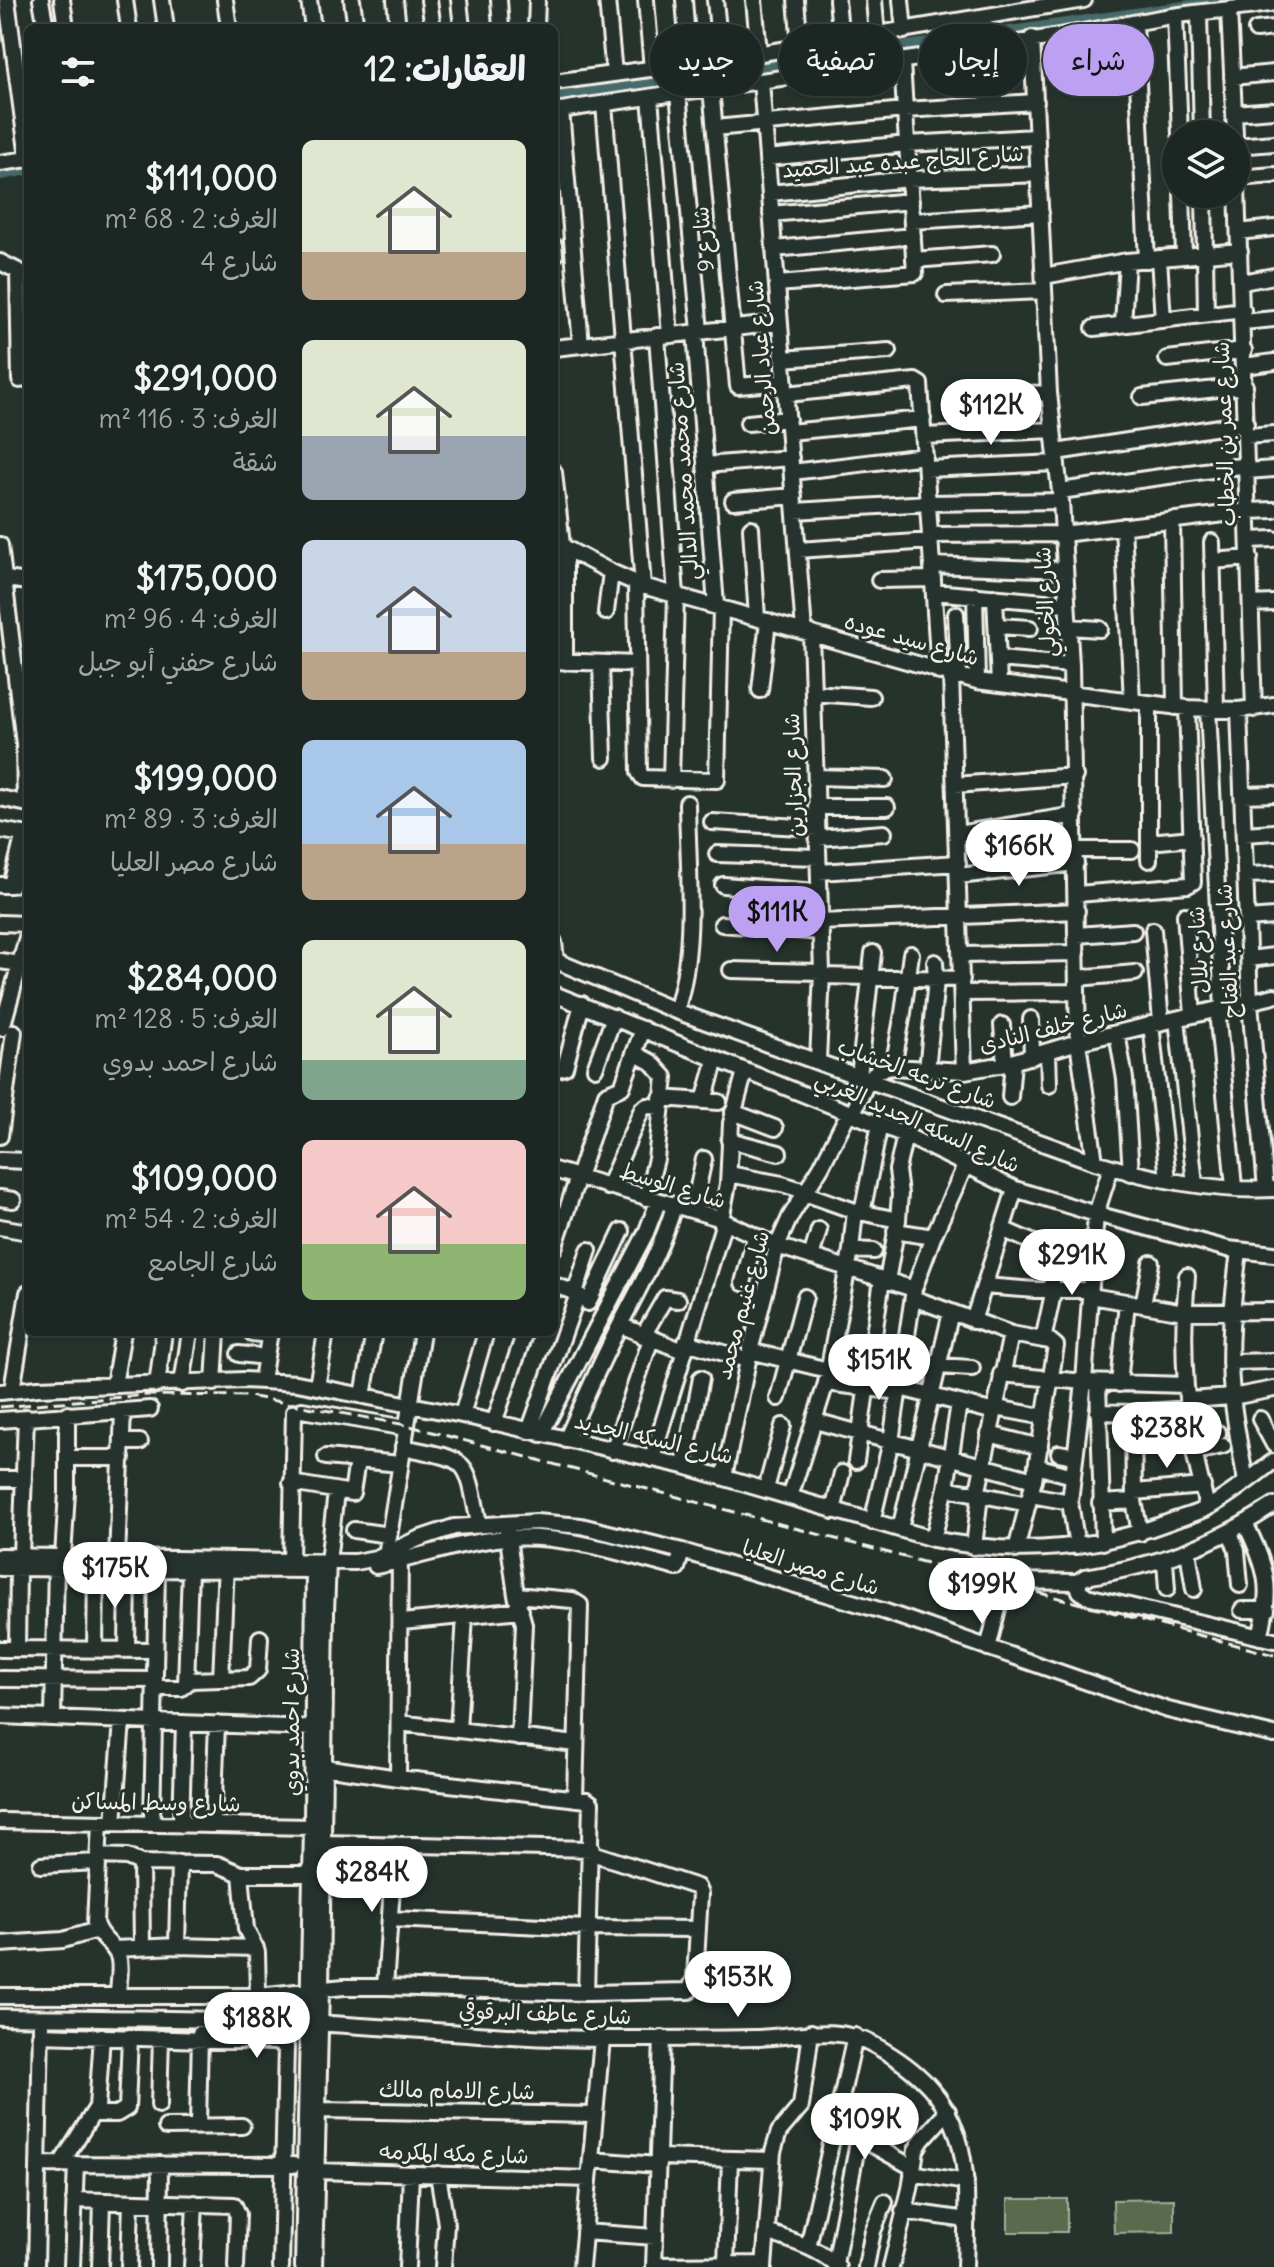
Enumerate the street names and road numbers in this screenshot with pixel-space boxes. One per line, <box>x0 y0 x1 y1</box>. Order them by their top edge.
street label: شارع الحاج عبده عبد الحميد <box>781 139 1025 185</box>
street label: شارع 9 <box>686 205 722 273</box>
street label: شارع عباد الرحمن <box>740 279 784 437</box>
street label: شارع عمر بن الخطاب <box>1207 341 1243 527</box>
street label: شارع محمد محمد الدالي <box>661 360 711 581</box>
street label: شارع الخولي <box>1028 546 1068 658</box>
street label: شارع سيد عوده <box>841 606 983 673</box>
street label: شارع الجزارين <box>777 712 811 838</box>
street label: شارع عبد الفتاح <box>1209 883 1247 1019</box>
street label: شارع بلال <box>1182 905 1216 994</box>
street label: شارع خلف النادى <box>976 995 1130 1061</box>
street label: شارع ترعه الخشاب <box>833 1031 1000 1117</box>
street label: شارع السكه الحديد الغربي <box>809 1063 1025 1184</box>
street label: شارع الوسط <box>616 1156 729 1216</box>
street label: شارع غنيم محمد <box>709 1227 778 1383</box>
street label: شارع السكه الحديد <box>571 1406 736 1472</box>
street label: شارع مصر العليا <box>738 1533 883 1603</box>
street label: شارع احمد بدوي <box>277 1648 308 1796</box>
street label: شارع وسط المساكن <box>71 1787 241 1819</box>
street label: شارع عاطف البرقوقي <box>458 1996 632 2033</box>
street label: شارع الامام مالك <box>379 2075 535 2108</box>
street label: شارع مكه المكرمه <box>379 2136 529 2172</box>

